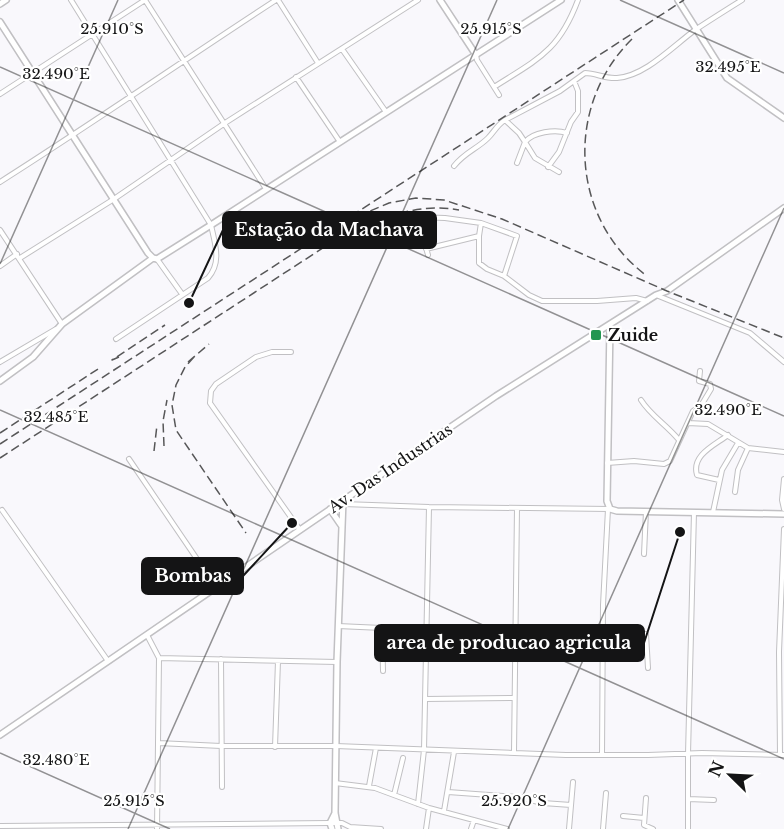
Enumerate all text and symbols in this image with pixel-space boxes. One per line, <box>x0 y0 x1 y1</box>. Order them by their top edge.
text: 25.910°S <box>80 19 144 38</box>
text: 25.915°S <box>460 19 522 38</box>
text: 32.495°E <box>695 57 761 76</box>
text: 32.490°E <box>22 64 90 83</box>
callout: Estação da Machava <box>223 212 436 248</box>
text: Estação da Machava <box>234 219 424 241</box>
place label: Zuide <box>608 325 658 345</box>
marker: Zuide <box>589 328 603 342</box>
text: 32.490°E <box>694 400 762 419</box>
text: 32.485°E <box>24 407 89 426</box>
street label: Av. Das Industrias <box>323 419 456 518</box>
callout: Bombas <box>142 558 243 594</box>
text: Bombas <box>155 565 232 587</box>
callout: area de producao agricula <box>375 625 644 661</box>
text: area de producao agricula <box>387 632 632 654</box>
north arrow <box>700 745 760 805</box>
text: 32.480°E <box>22 750 90 769</box>
text: N <box>704 758 728 780</box>
text: 25.915°S <box>103 791 165 810</box>
text: 25.920°S <box>481 791 547 810</box>

